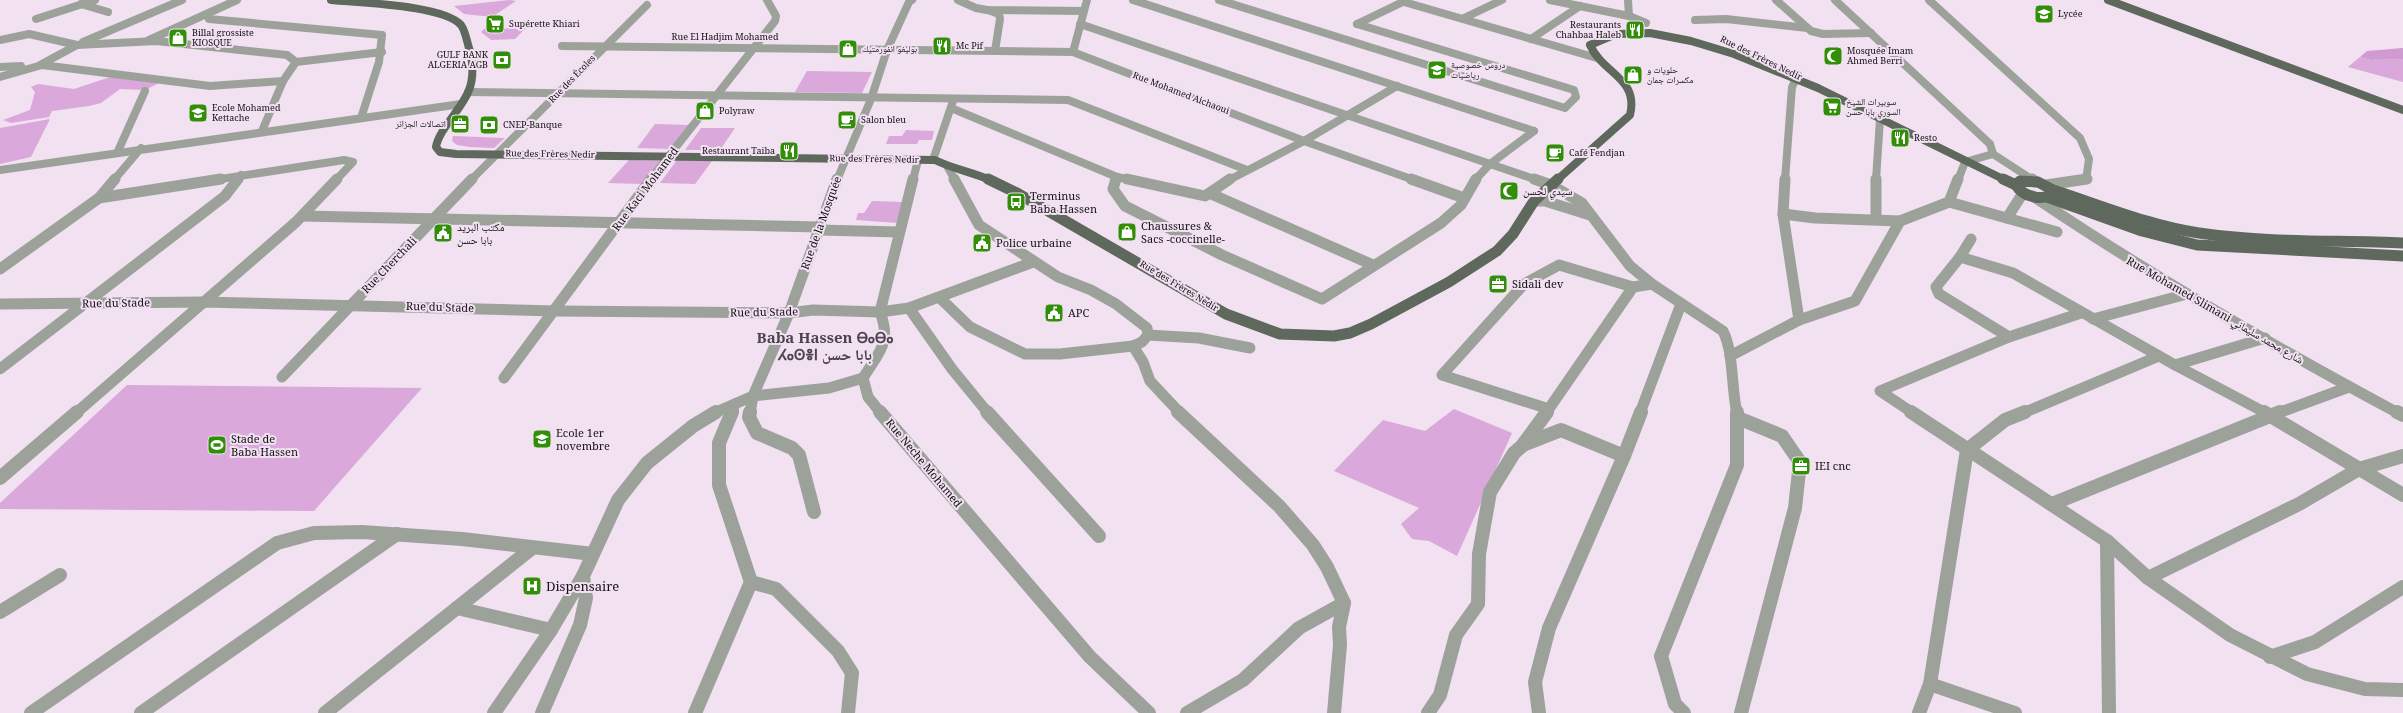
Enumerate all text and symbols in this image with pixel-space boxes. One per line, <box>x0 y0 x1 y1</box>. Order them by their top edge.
school or university icon: Lycée <box>2033 3 2055 25</box>
place label: Lycée <box>2058 7 2083 20</box>
supermarket icon: Supérette Khiari <box>484 13 506 35</box>
place label: Supérette Khiari <box>509 17 580 30</box>
place label: Restaurants Chahbaa Haleb <box>1556 18 1621 41</box>
restaurant icon: Restaurants Chahbaa Haleb <box>1624 19 1646 41</box>
place label: Billal grossiste KIOSQUE <box>192 26 254 49</box>
shop icon: Billal grossiste KIOSQUE <box>167 27 189 49</box>
street label: Rue El Hadjim Mohamed <box>672 30 779 43</box>
street label: Rue des Frères Nedir <box>1718 32 1805 83</box>
restaurant icon: Mc Pif <box>931 35 953 57</box>
shop icon: بوليغو انفورمتيك <box>837 38 859 60</box>
place label: Mc Pif <box>956 39 984 52</box>
place label: بوليغو انفورمتيك <box>862 42 918 55</box>
place label: Mosquée Imam Ahmed Berri <box>1847 44 1914 67</box>
mosque icon: Mosquée Imam Ahmed Berri <box>1822 45 1844 67</box>
place label: GULF BANK ALGERIA AGB <box>428 48 489 71</box>
bank icon: GULF BANK ALGERIA AGB <box>491 49 513 71</box>
street label: Rue des Écoles <box>545 52 598 106</box>
place label: دروس خصوصية رياضيات <box>1451 58 1505 81</box>
school or university icon: دروس خصوصية رياضيات <box>1426 59 1448 81</box>
place label: حلويات و مكسرات جمان <box>1647 63 1693 86</box>
shop icon: حلويات و مكسرات جمان <box>1622 64 1644 86</box>
street label: Rue Mohamed Aichaoui <box>1131 68 1232 117</box>
place label: سوبيرات الشيخ السوري بابا حسن <box>1846 95 1900 119</box>
supermarket icon: سوبيرات الشيخ السوري بابا حسن <box>1821 96 1843 118</box>
shop icon: Polyraw <box>694 100 716 122</box>
place label: Ecole Mohamed Kettache <box>212 101 281 124</box>
school or university icon: Ecole Mohamed Kettache <box>187 102 209 124</box>
place label: Polyraw <box>719 104 755 117</box>
cafe icon: Salon bleu <box>836 109 858 131</box>
office icon: اتصالات الجزائر <box>449 113 471 135</box>
place label: Salon bleu <box>861 113 906 126</box>
bank icon: CNEP-Banque <box>478 114 500 136</box>
place label: اتصالات الجزائر <box>395 117 446 130</box>
place label: CNEP-Banque <box>503 118 562 131</box>
restaurant icon: Resto <box>1889 127 1911 149</box>
place label: Resto <box>1914 131 1937 144</box>
restaurant icon: Restaurant Taiba <box>778 140 800 162</box>
cafe icon: Café Fendjan <box>1544 142 1566 164</box>
street label: Rue Kaci Mohamed <box>608 143 681 234</box>
place label: Restaurant Taiba <box>702 144 775 157</box>
street label: Rue des Frères Nedir <box>505 146 596 161</box>
place label: Café Fendjan <box>1569 146 1625 159</box>
street label: Rue des Frères Nedir <box>829 151 920 166</box>
street label: Rue de la Mosquée <box>797 174 844 271</box>
mosque icon: سيدي لحسن <box>1498 180 1520 202</box>
place label: سيدي لحسن <box>1523 183 1572 200</box>
place label: Terminus Baba Hassen <box>1030 188 1097 216</box>
bus stop icon: Terminus Baba Hassen <box>1005 191 1027 213</box>
place label: Chaussures & Sacs -coccinelle- <box>1141 218 1226 246</box>
place label: مكتب البريد بابا حسن <box>457 219 504 247</box>
shop icon: Chaussures & Sacs -coccinelle- <box>1116 221 1138 243</box>
public building icon: مكتب البريد بابا حسن <box>432 222 454 244</box>
public building icon: Police urbaine <box>971 232 993 254</box>
street label: Rue Cherchali <box>358 233 420 296</box>
place label: Police urbaine <box>996 235 1072 250</box>
street label: Rue Mohamed Slimani شارع محمد سليماني <box>2123 253 2307 368</box>
street label: Rue des Frères Nedir <box>1137 257 1222 315</box>
office icon: Sidali dev <box>1487 273 1509 295</box>
place label: Sidali dev <box>1512 276 1564 291</box>
street label: Rue du Stade <box>82 294 150 311</box>
street label: Rue du Stade <box>406 298 474 315</box>
public building icon: APC <box>1043 302 1065 324</box>
street label: Rue du Stade <box>730 303 798 320</box>
place label: APC <box>1068 305 1089 320</box>
district label: Baba Hassen ⴱⴰⴱⴰ ⵃⴰⵙⴻⵏ بابا حسن <box>757 327 893 364</box>
street label: Rue Neche Mohamed <box>883 415 966 510</box>
place label: Ecole 1er novembre <box>556 425 610 453</box>
school or university icon: Ecole 1er novembre <box>531 428 553 450</box>
place label: Stade de Baba Hassen <box>231 431 298 459</box>
sports icon: Stade de Baba Hassen <box>206 434 228 456</box>
office icon: IEI cnc <box>1790 455 1812 477</box>
place label: IEI cnc <box>1815 458 1851 473</box>
hospital icon: Dispensaire <box>521 575 543 597</box>
place label: Dispensaire <box>546 577 619 595</box>

